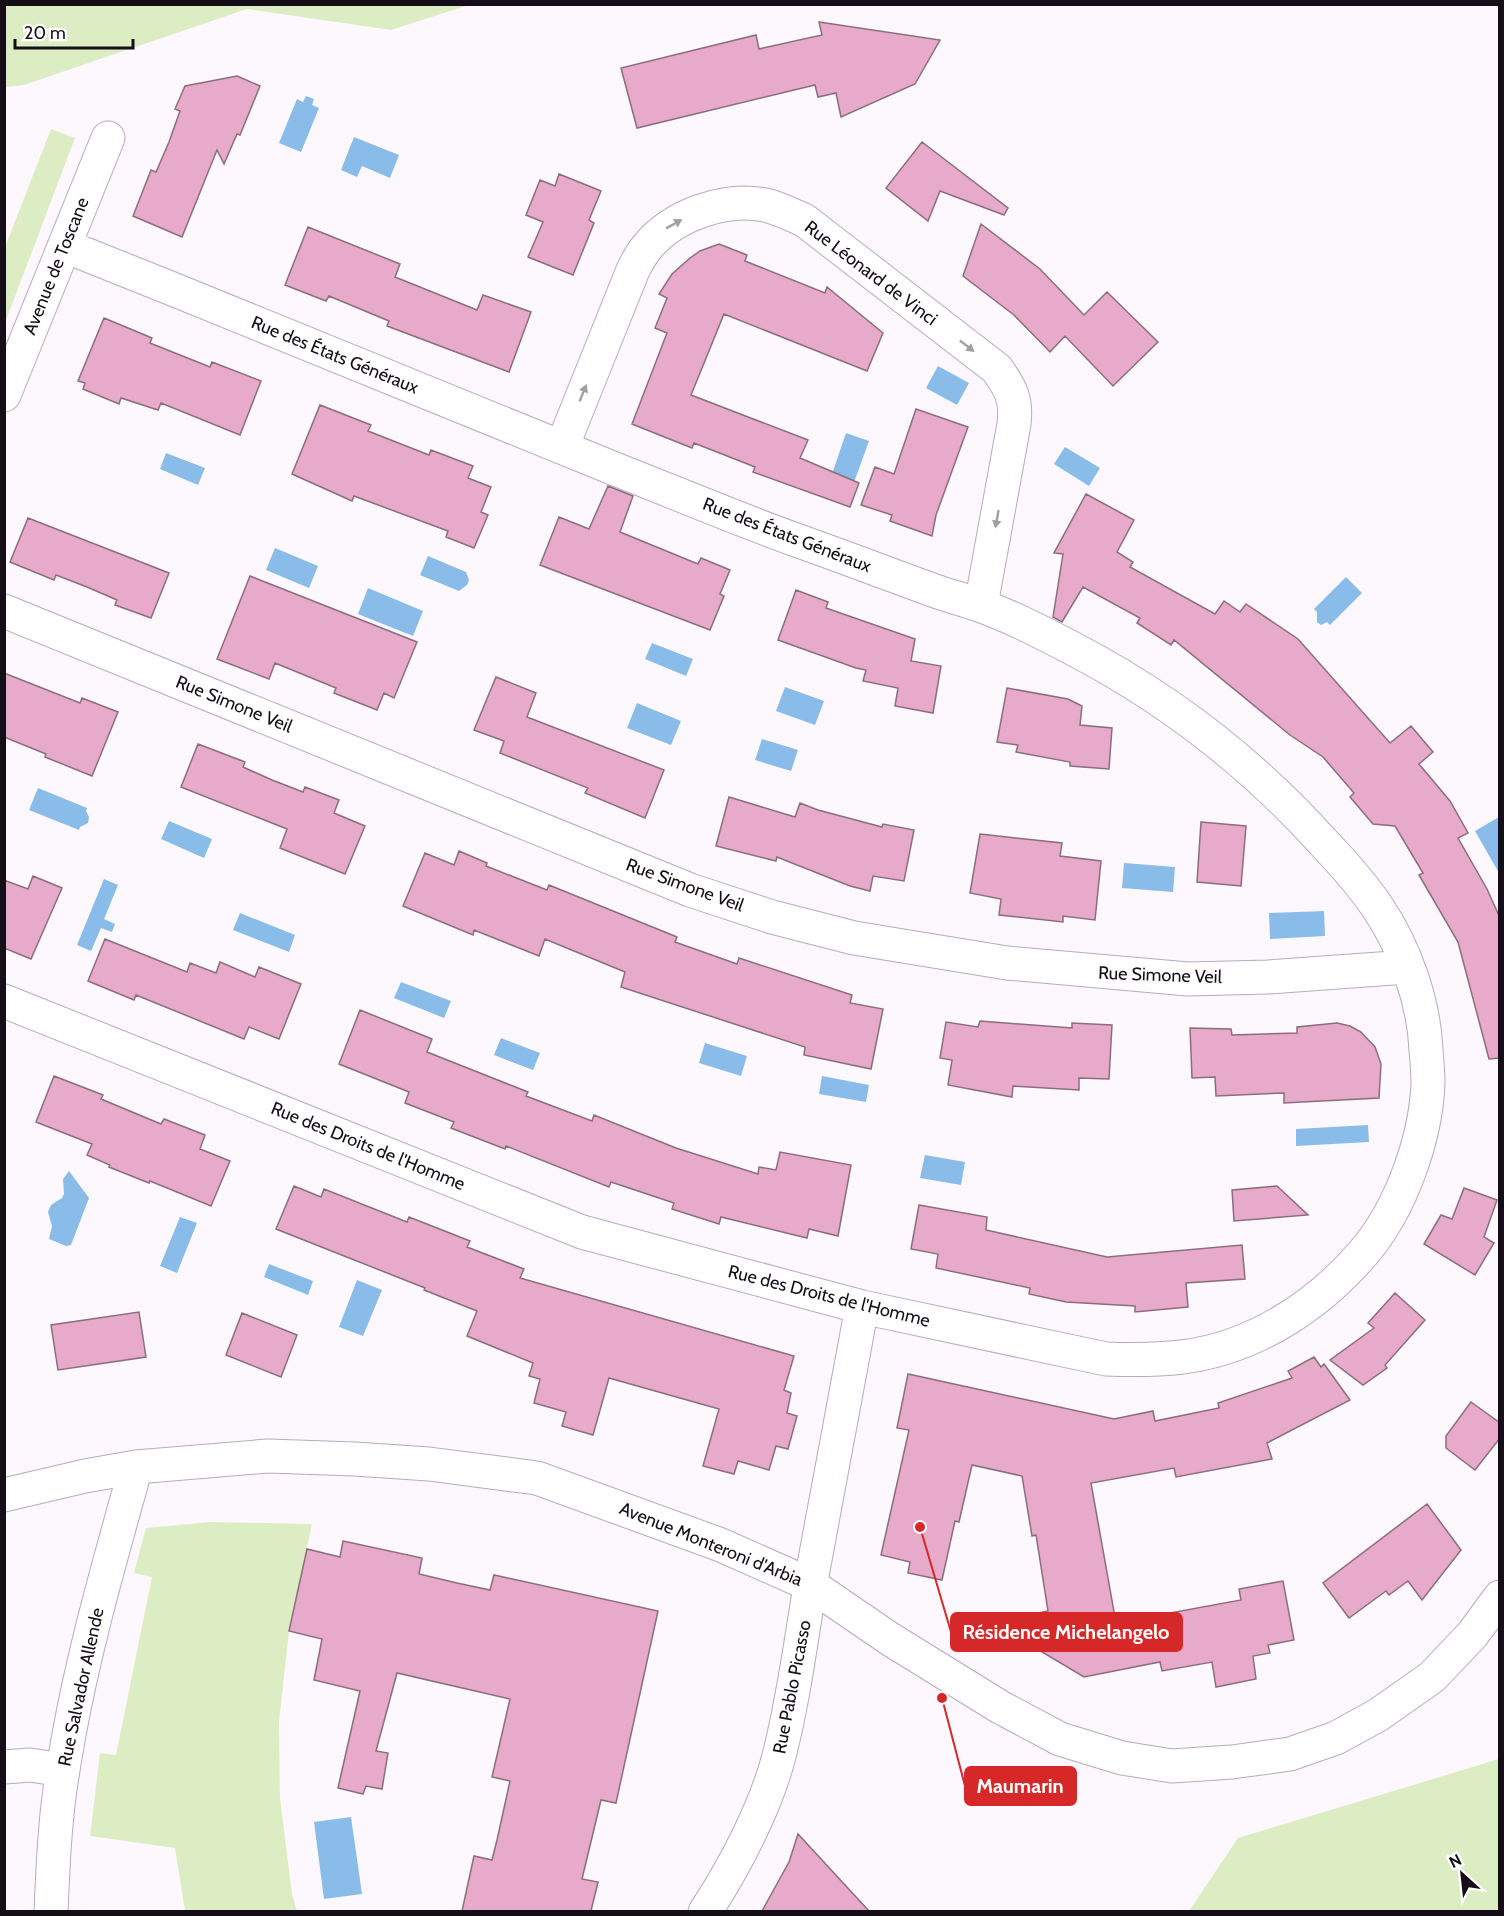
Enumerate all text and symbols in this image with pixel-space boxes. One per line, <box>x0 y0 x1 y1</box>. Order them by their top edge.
scale bar <box>15 12 134 50</box>
text: 20 m <box>24 22 66 44</box>
street label: Avenue de Toscane <box>18 194 94 338</box>
street label: Rue Léonard de Vinci <box>800 216 942 330</box>
one-way arrow <box>666 219 683 229</box>
street label: Rue des États Généraux <box>248 311 422 399</box>
one-way arrow <box>959 339 974 351</box>
one-way arrow <box>578 383 588 401</box>
street label: Rue des États Généraux <box>700 493 875 577</box>
one-way arrow <box>992 510 1001 529</box>
street label: Rue Simone Veil <box>173 671 296 738</box>
street label: Rue Simone Veil <box>623 853 748 917</box>
street label: Rue Simone Veil <box>1098 962 1223 988</box>
street label: Rue des Droits de l'Homme <box>268 1097 468 1195</box>
street label: Rue des Droits de l'Homme <box>726 1260 932 1332</box>
street label: Avenue Monteroni d'Arbia <box>616 1497 806 1591</box>
street label: Rue Salvador Allende <box>53 1606 109 1768</box>
callout: Résidence Michelangelo <box>951 1613 1182 1651</box>
street label: Rue Pablo Picasso <box>768 1618 816 1756</box>
text: Résidence Michelangelo <box>962 1620 1170 1644</box>
callout: Maumarin <box>965 1767 1076 1805</box>
text: Maumarin <box>976 1774 1064 1798</box>
north arrow <box>1432 1844 1492 1904</box>
text: N <box>1446 1850 1465 1872</box>

